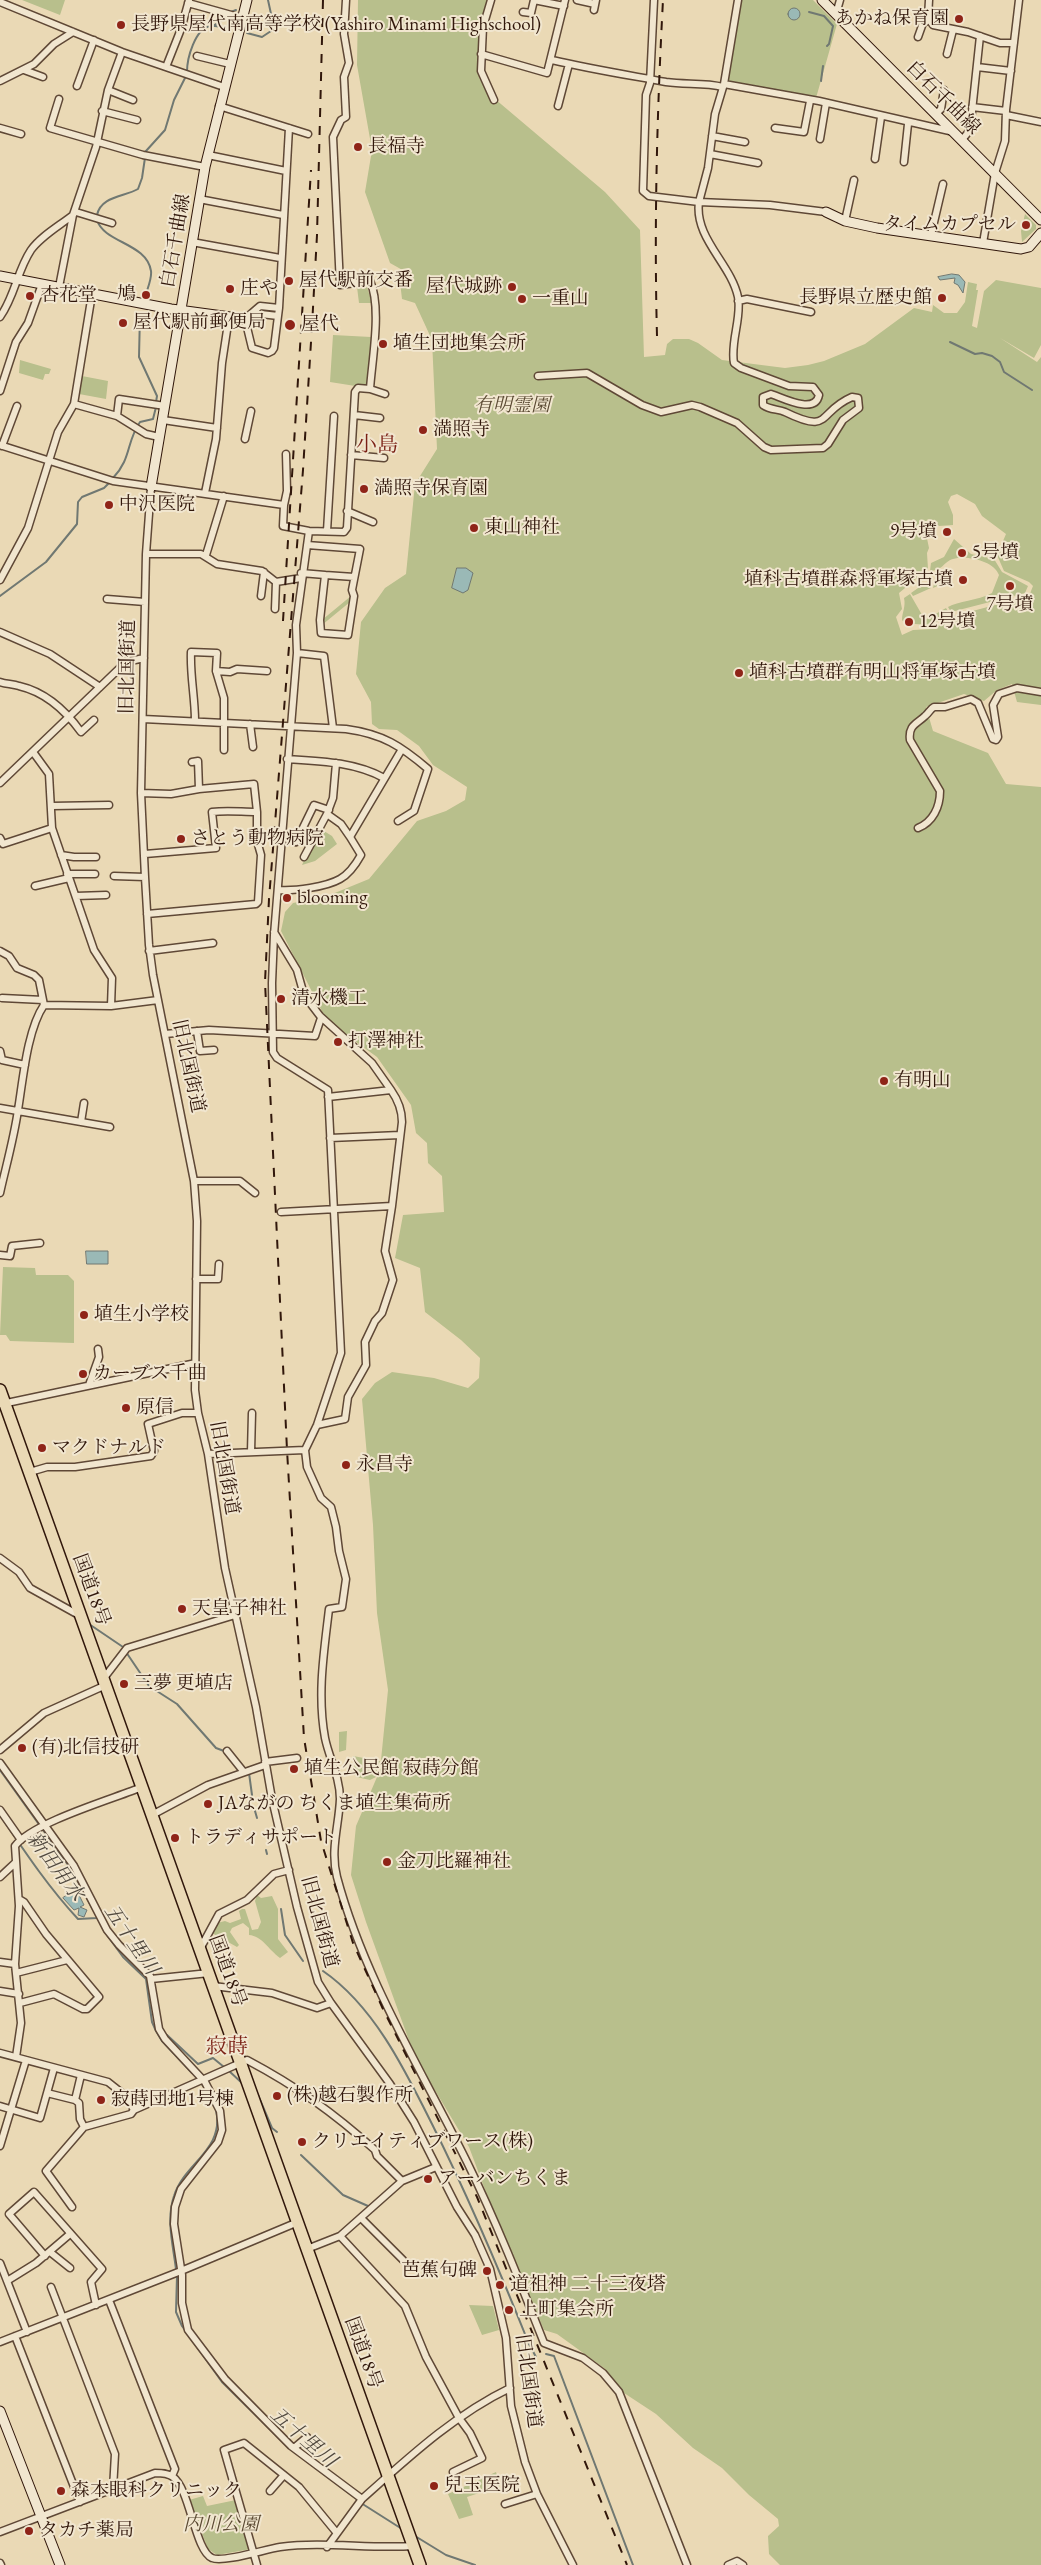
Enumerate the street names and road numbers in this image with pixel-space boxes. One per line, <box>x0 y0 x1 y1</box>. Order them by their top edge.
street label: 白石千曲線 <box>901 56 985 140</box>
street label: 白石千曲線 <box>157 192 195 290</box>
street label: 旧北国街道 <box>116 619 140 715</box>
street label: 旧北国街道 <box>167 1017 209 1115</box>
street label: 旧北国街道 <box>205 1419 243 1517</box>
street label: 国道18号 <box>67 1551 115 1629</box>
street label: 旧北国街道 <box>296 1873 342 1971</box>
street label: 国道18号 <box>203 1932 251 2010</box>
street label: 国道18号 <box>339 2314 387 2392</box>
street label: 旧北国街道 <box>510 2332 546 2430</box>

